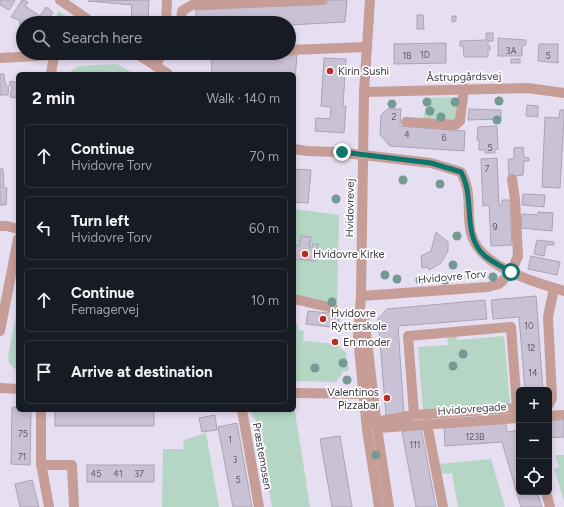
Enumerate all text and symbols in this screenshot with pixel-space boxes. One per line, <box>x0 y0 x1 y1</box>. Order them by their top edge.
search box <box>16 16 296 60</box>
icon: search <box>30 27 52 49</box>
text: Search here <box>62 29 142 47</box>
house number: 3A <box>506 45 517 56</box>
house number: 1D <box>420 49 430 60</box>
house number: 1B <box>402 50 412 61</box>
house number: 5 <box>545 50 551 61</box>
place label: Kirin Sushi <box>338 65 389 78</box>
marker: Kirin Sushi <box>325 66 335 76</box>
street label: Åstrupgårdsvej <box>426 69 502 84</box>
text: 2 min <box>32 88 75 108</box>
text: Walk · 140 m <box>206 91 280 106</box>
house number: 2 <box>391 111 397 122</box>
house number: 4 <box>404 129 410 140</box>
house number: 6 <box>441 132 447 143</box>
text: Continue <box>71 140 134 158</box>
house number: 5 <box>487 142 493 153</box>
route end <box>333 143 351 161</box>
icon: ahead <box>33 145 55 167</box>
text: 70 m <box>249 149 279 164</box>
text: Hvidovre Torv <box>71 158 152 173</box>
house number: 7 <box>485 163 490 174</box>
street label: Hvidovrevej <box>343 178 357 238</box>
text: Turn left <box>71 212 129 230</box>
icon: left <box>33 217 55 239</box>
text: 60 m <box>249 221 279 236</box>
house number: 9 <box>492 221 498 232</box>
text: Hvidovre Torv <box>71 230 152 245</box>
place label: Hvidovre Kirke <box>313 248 385 261</box>
marker: Hvidovre Kirke <box>300 249 310 259</box>
route start <box>502 263 520 281</box>
street label: Hvidovre Torv <box>417 268 487 286</box>
text: Continue <box>71 284 134 302</box>
icon: ahead <box>33 289 55 311</box>
text: 10 m <box>251 293 279 308</box>
text: Femagervej <box>71 302 139 317</box>
place label: Hvidovre Rytterskole <box>331 307 387 333</box>
marker: Hvidovre Rytterskole <box>318 314 328 324</box>
house number: 10 <box>524 320 534 331</box>
place label: En moder <box>343 336 391 349</box>
marker: En moder <box>330 337 340 347</box>
house number: 12 <box>527 342 535 353</box>
icon: arrive <box>33 361 55 383</box>
text: Arrive at destination <box>71 363 212 381</box>
house number: 14 <box>528 367 538 378</box>
place label: Valentinos Pizzabar <box>327 386 379 412</box>
map controls <box>516 387 552 495</box>
button: + <box>516 387 552 423</box>
marker: Valentinos Pizzabar <box>382 393 392 403</box>
street label: Hvidovregade <box>437 400 507 418</box>
street label: Præstemosen <box>250 421 274 491</box>
button: − <box>516 423 552 459</box>
house number: 75 <box>18 428 28 439</box>
house number: 123B <box>465 431 485 442</box>
house number: 1 <box>228 434 232 445</box>
house number: 111 <box>409 439 421 450</box>
house number: 71 <box>18 451 26 462</box>
house number: 3 <box>233 454 238 465</box>
button: locate <box>516 459 552 495</box>
house number: 45 <box>91 468 101 479</box>
house number: 41 <box>113 468 123 479</box>
house number: 37 <box>134 468 144 479</box>
house number: 5 <box>235 474 241 485</box>

